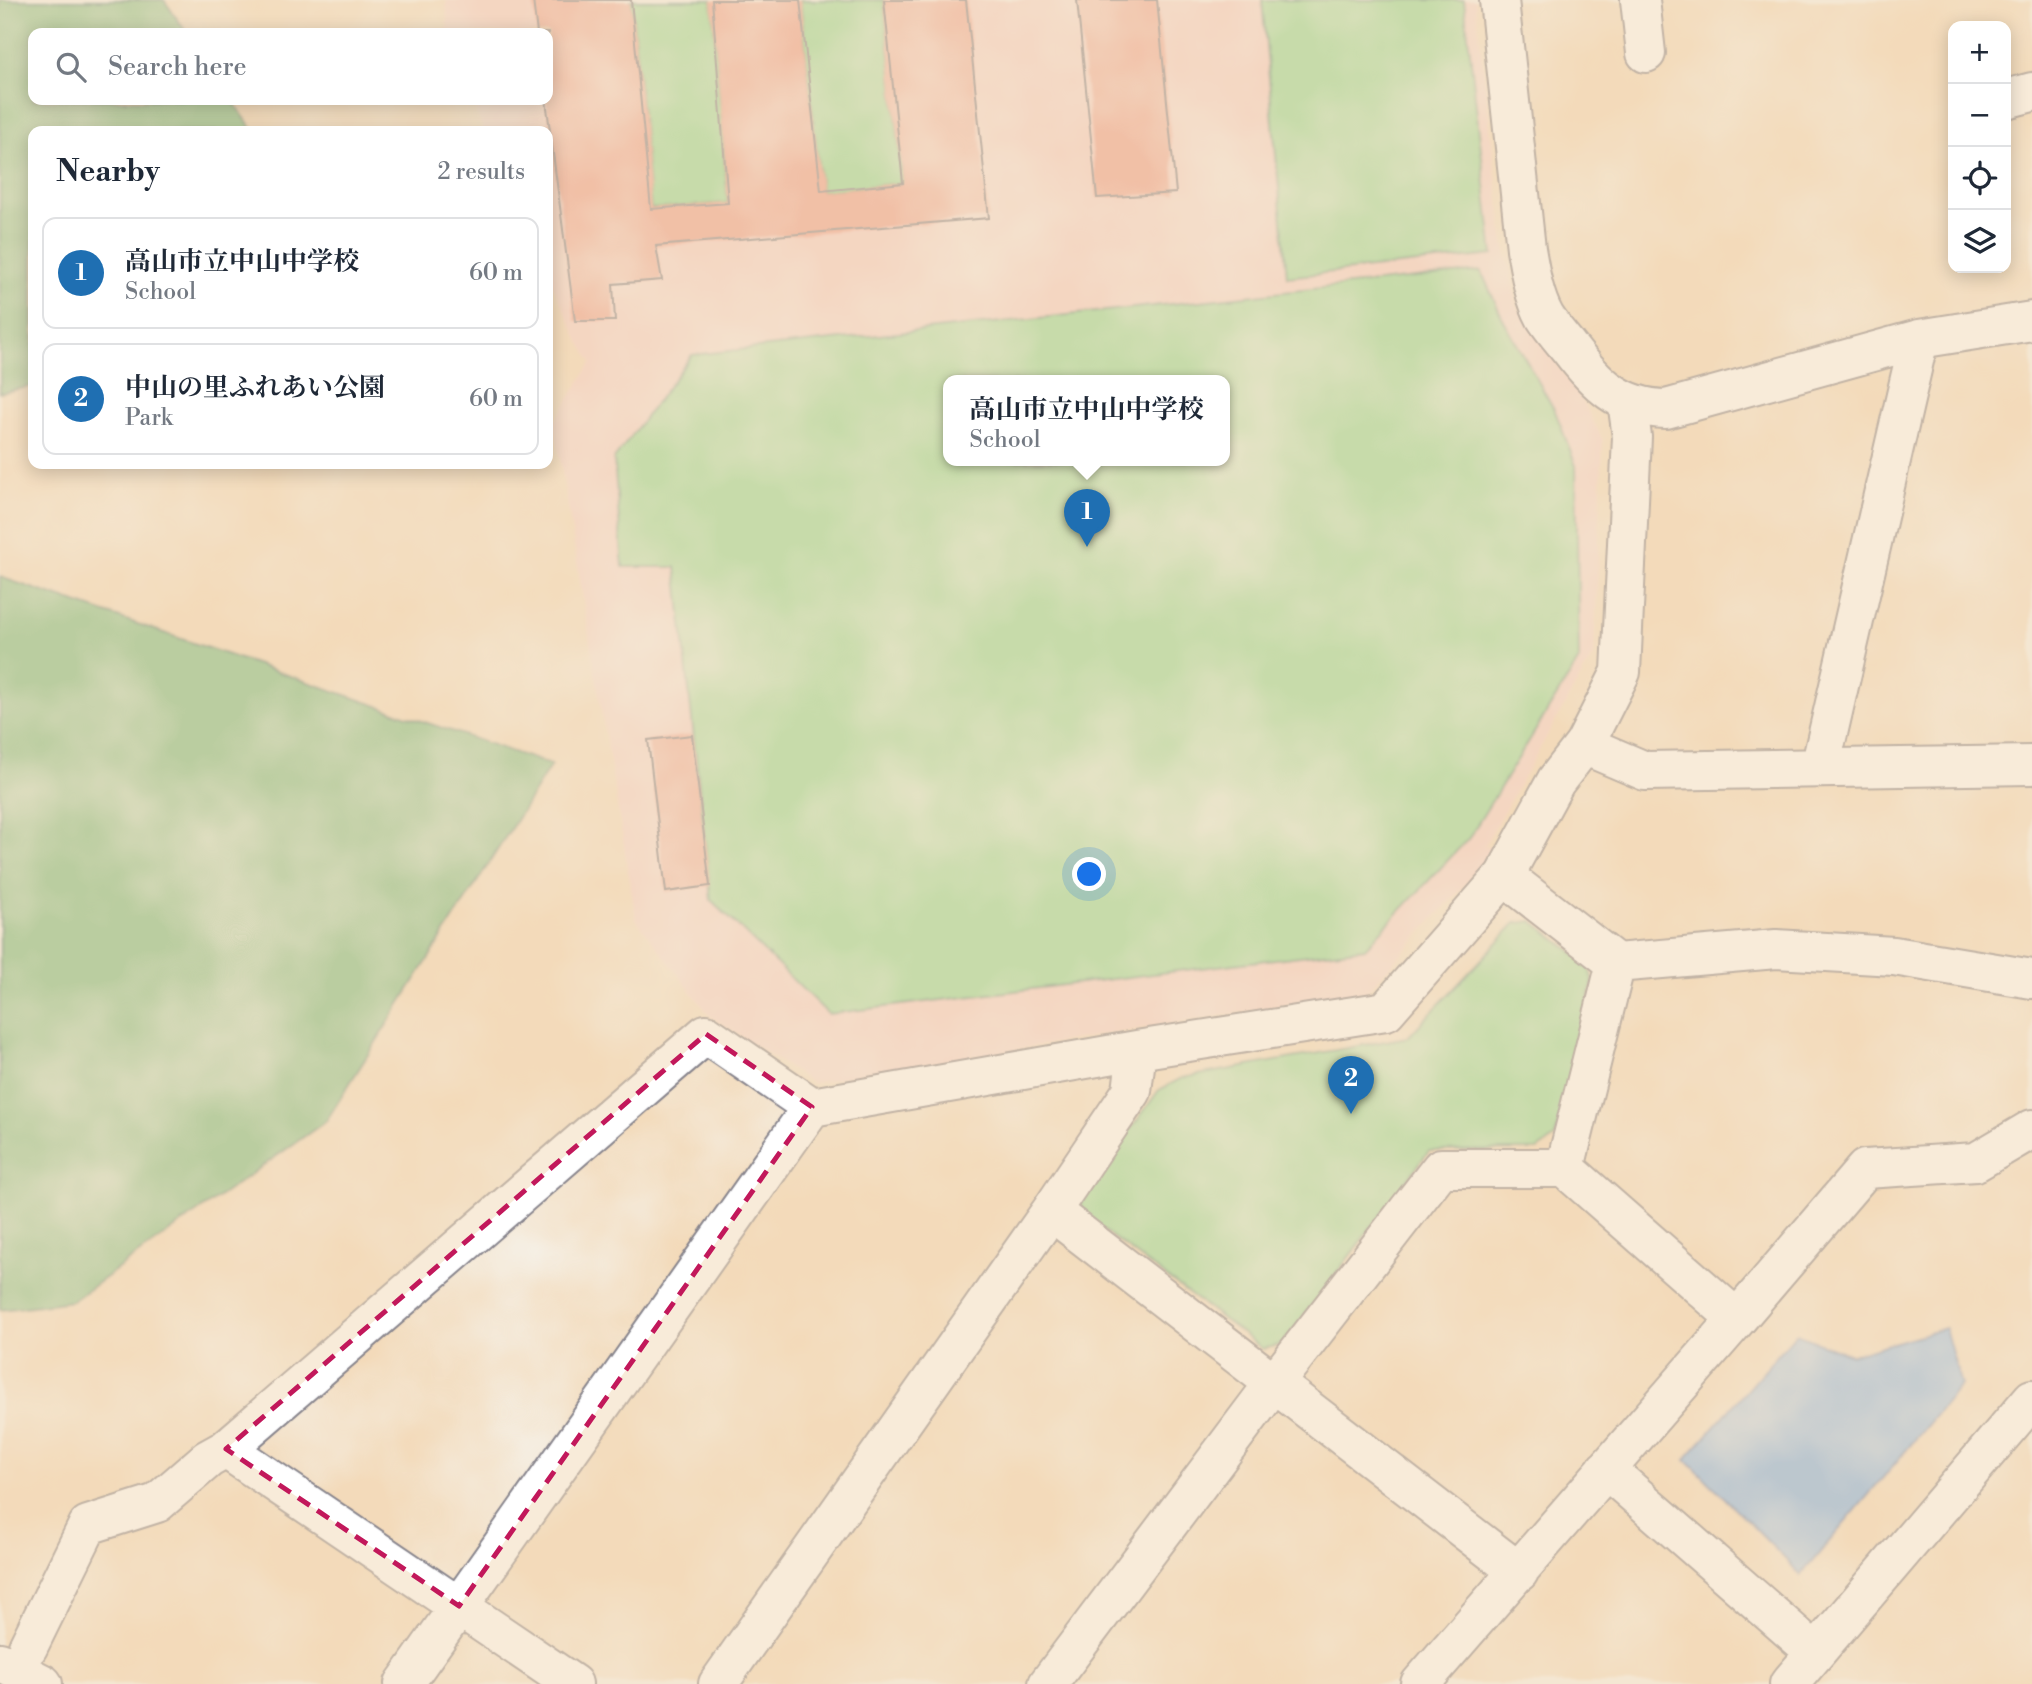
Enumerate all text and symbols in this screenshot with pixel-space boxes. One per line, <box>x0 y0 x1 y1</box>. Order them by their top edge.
map controls <box>1948 21 2011 273</box>
button: + <box>1948 21 2011 84</box>
search box <box>28 28 553 105</box>
icon: search <box>52 48 90 86</box>
text: Search here <box>108 51 247 83</box>
button: − <box>1948 84 2011 147</box>
button: locate <box>1948 147 2011 210</box>
text: Nearby <box>56 153 160 191</box>
text: 2 results <box>438 158 525 186</box>
button: layers <box>1948 210 2011 273</box>
text: 高山市立中山中学校 <box>125 246 359 278</box>
text: 1 <box>75 259 87 287</box>
text: 60 m <box>469 259 523 287</box>
text: School <box>125 278 196 306</box>
text: 中山の里ふれあい公園 <box>125 372 385 404</box>
popup <box>943 375 1230 466</box>
text: 2 <box>74 385 88 413</box>
text: 60 m <box>469 385 523 413</box>
text: 高山市立中山中学校 <box>969 394 1204 426</box>
text: Park <box>125 404 173 432</box>
text: School <box>969 426 1041 454</box>
pin: 1 <box>1064 489 1110 547</box>
your location <box>1072 857 1106 891</box>
pin: 2 <box>1328 1056 1374 1114</box>

